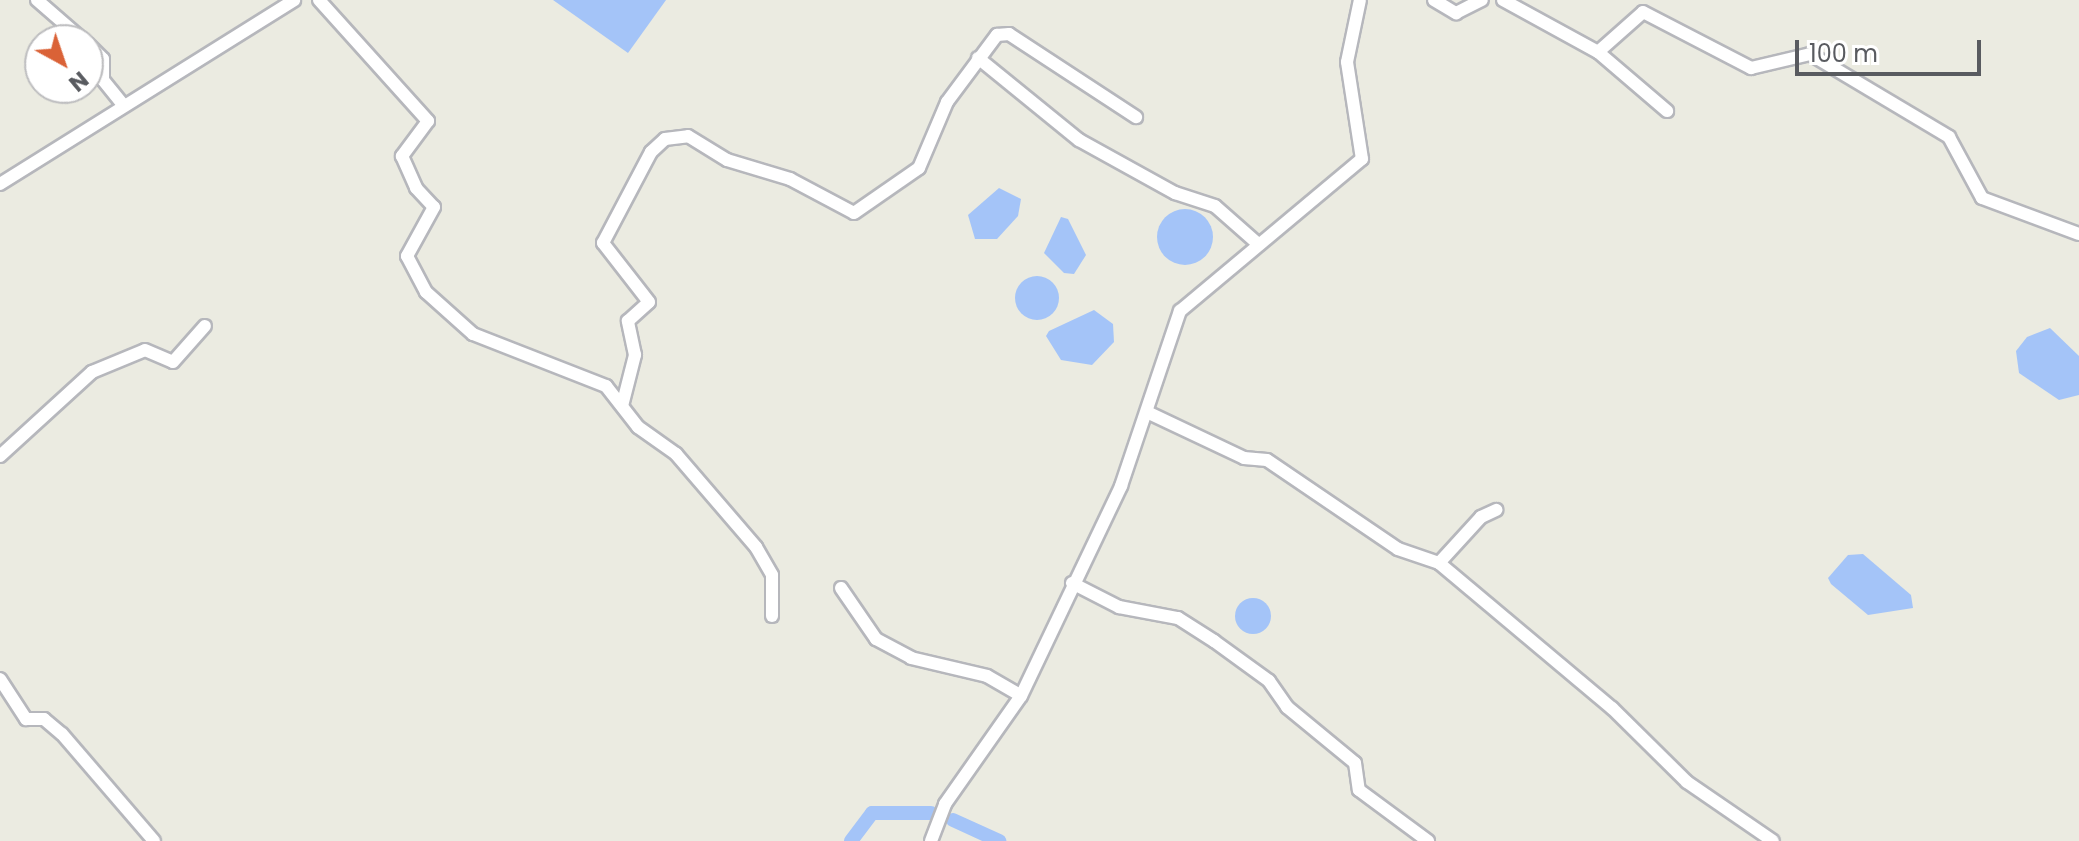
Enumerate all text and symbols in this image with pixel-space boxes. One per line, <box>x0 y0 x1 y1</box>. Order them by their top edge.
north arrow <box>24 24 104 104</box>
scale bar <box>1799 24 1985 74</box>
text: 100 m <box>1809 37 1878 70</box>
text: N <box>62 64 95 98</box>

